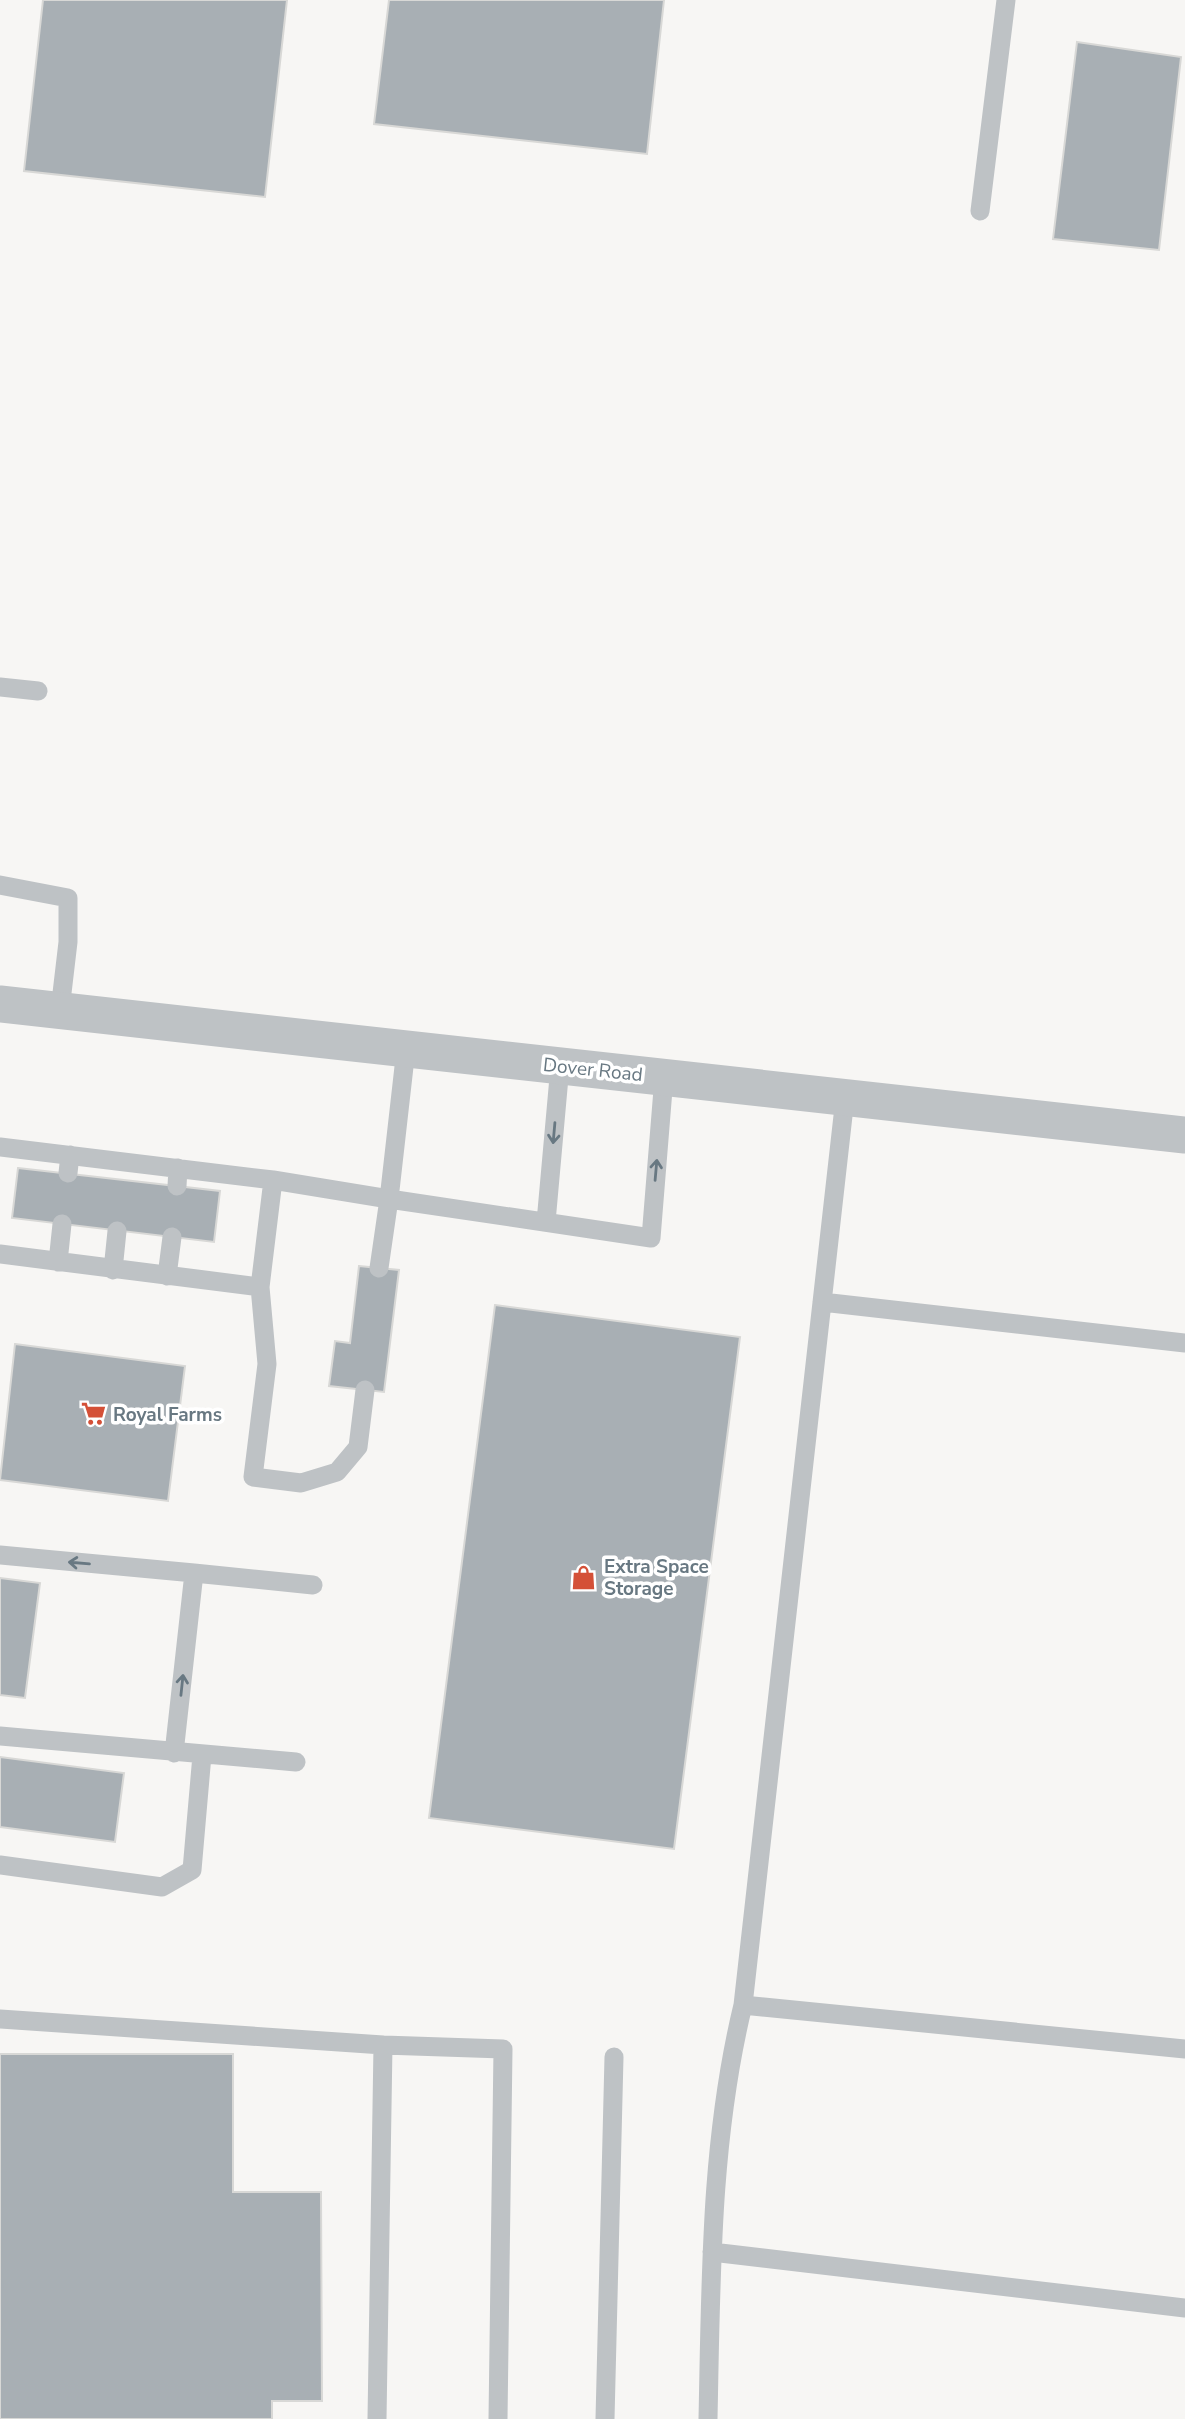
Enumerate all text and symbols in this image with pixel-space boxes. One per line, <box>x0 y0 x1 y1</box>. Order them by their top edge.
street label: Dover Road <box>542 1052 644 1088</box>
one-way arrow <box>547 1122 560 1144</box>
one-way arrow <box>650 1159 663 1182</box>
supermarket icon: Royal Farms <box>79 1400 107 1428</box>
place label: Royal Farms <box>113 1402 222 1428</box>
place label: Extra Space Storage <box>604 1554 709 1602</box>
one-way arrow <box>68 1556 91 1569</box>
shop icon: Extra Space Storage <box>570 1563 598 1591</box>
one-way arrow <box>175 1674 188 1697</box>

